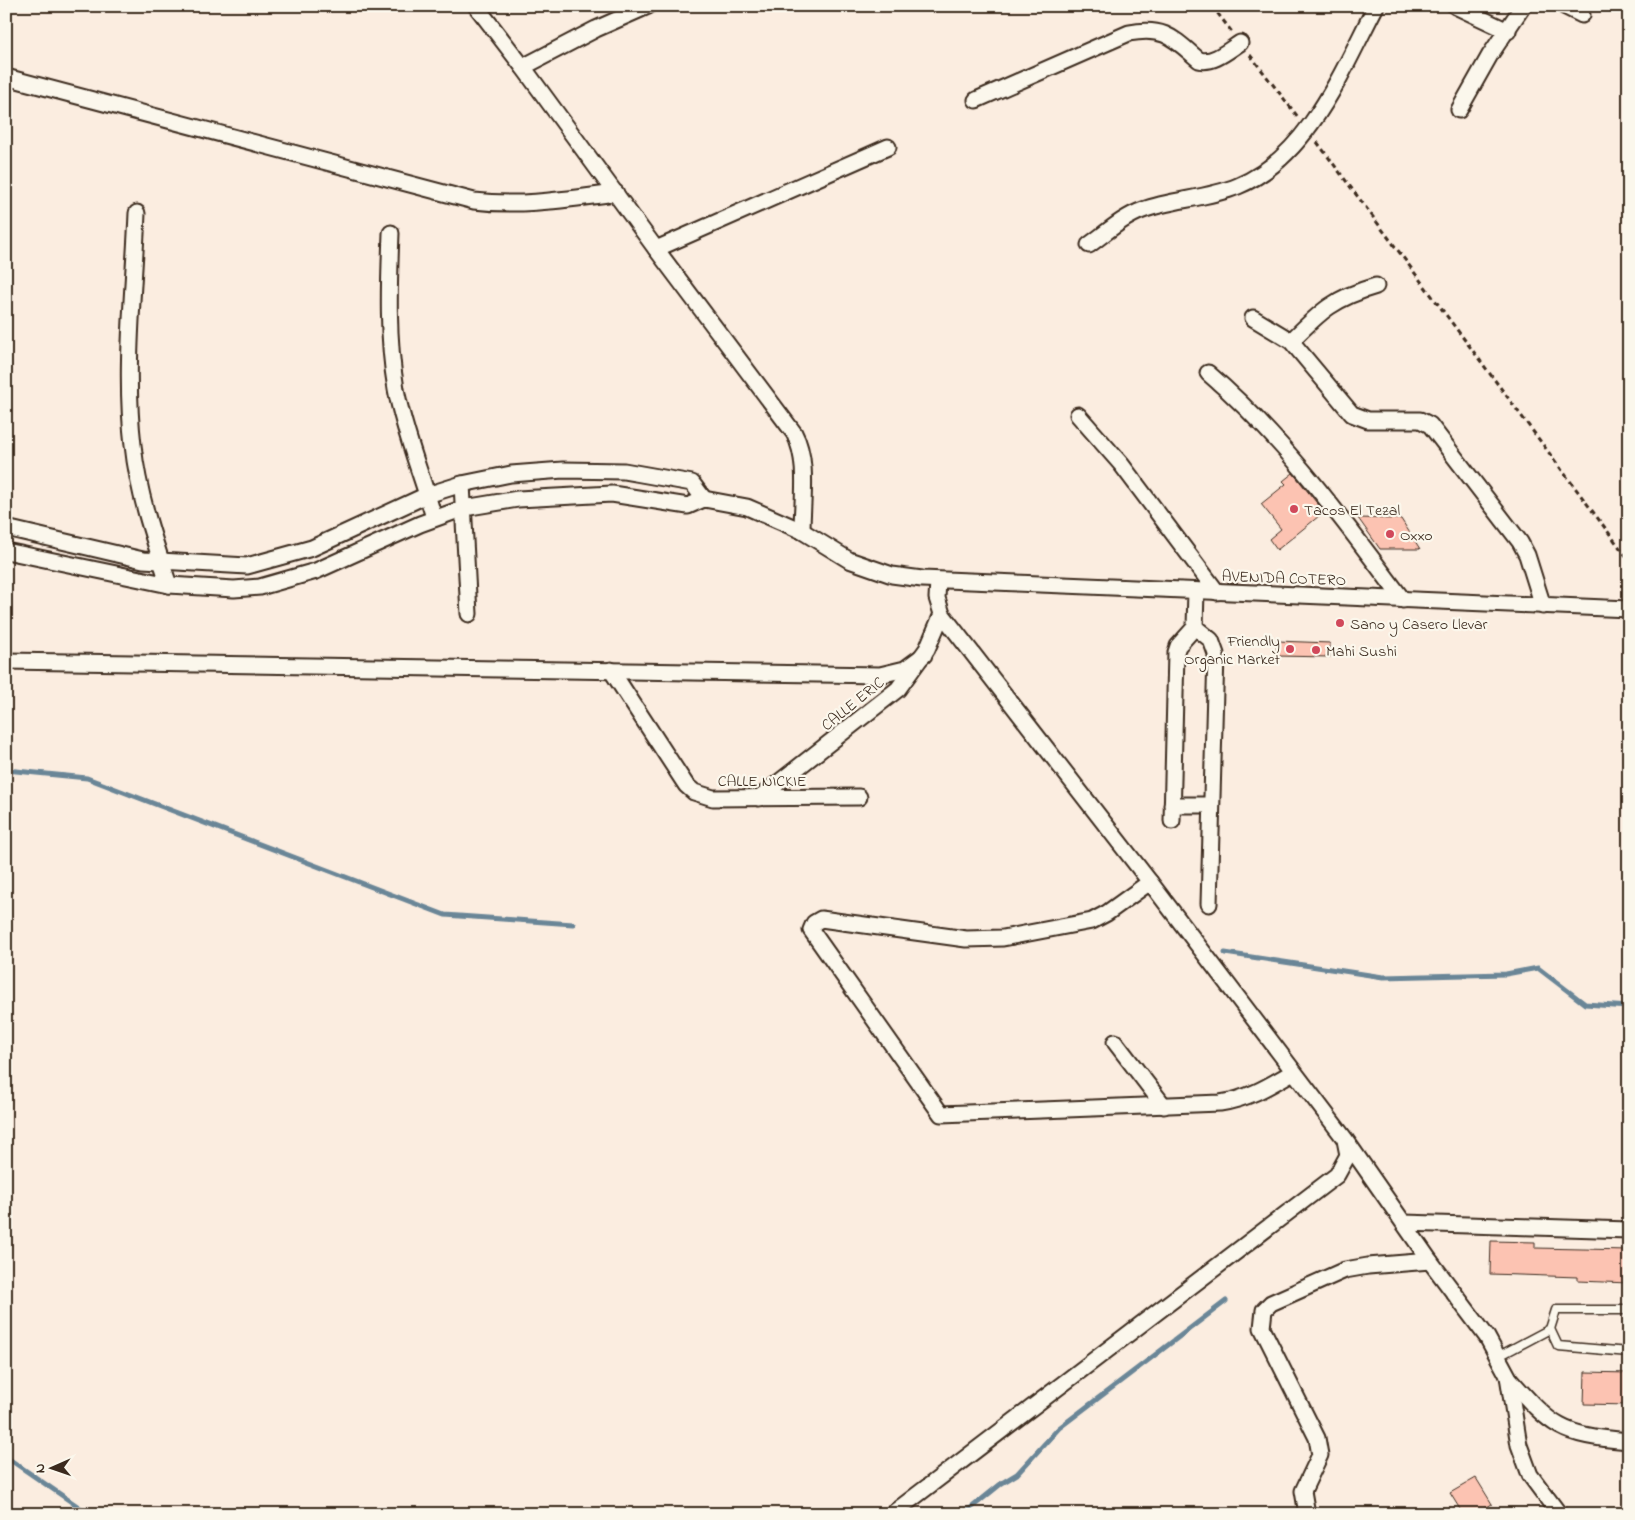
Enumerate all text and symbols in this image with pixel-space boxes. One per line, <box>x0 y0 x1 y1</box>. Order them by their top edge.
place label: Tacos El Tezal <box>1304 499 1400 523</box>
marker: Tacos El Tezal <box>1288 503 1300 515</box>
place label: Oxxo <box>1400 524 1433 548</box>
marker: Oxxo <box>1384 528 1396 540</box>
street label: AVENIDA COTERO <box>1221 565 1347 593</box>
place label: Sano y Casero Llevar <box>1350 613 1488 637</box>
marker: Sano y Casero Llevar <box>1334 617 1346 629</box>
place label: Friendly Organic Market <box>1184 630 1281 672</box>
place label: Mahi Sushi <box>1326 640 1397 664</box>
marker: Friendly Organic Market <box>1284 643 1296 655</box>
marker: Mahi Sushi <box>1310 644 1322 656</box>
street label: CALLE ERIC <box>816 671 890 738</box>
street label: CALLE NICKIE <box>718 770 806 794</box>
north arrow <box>28 1442 78 1492</box>
text: N <box>30 1463 51 1473</box>

